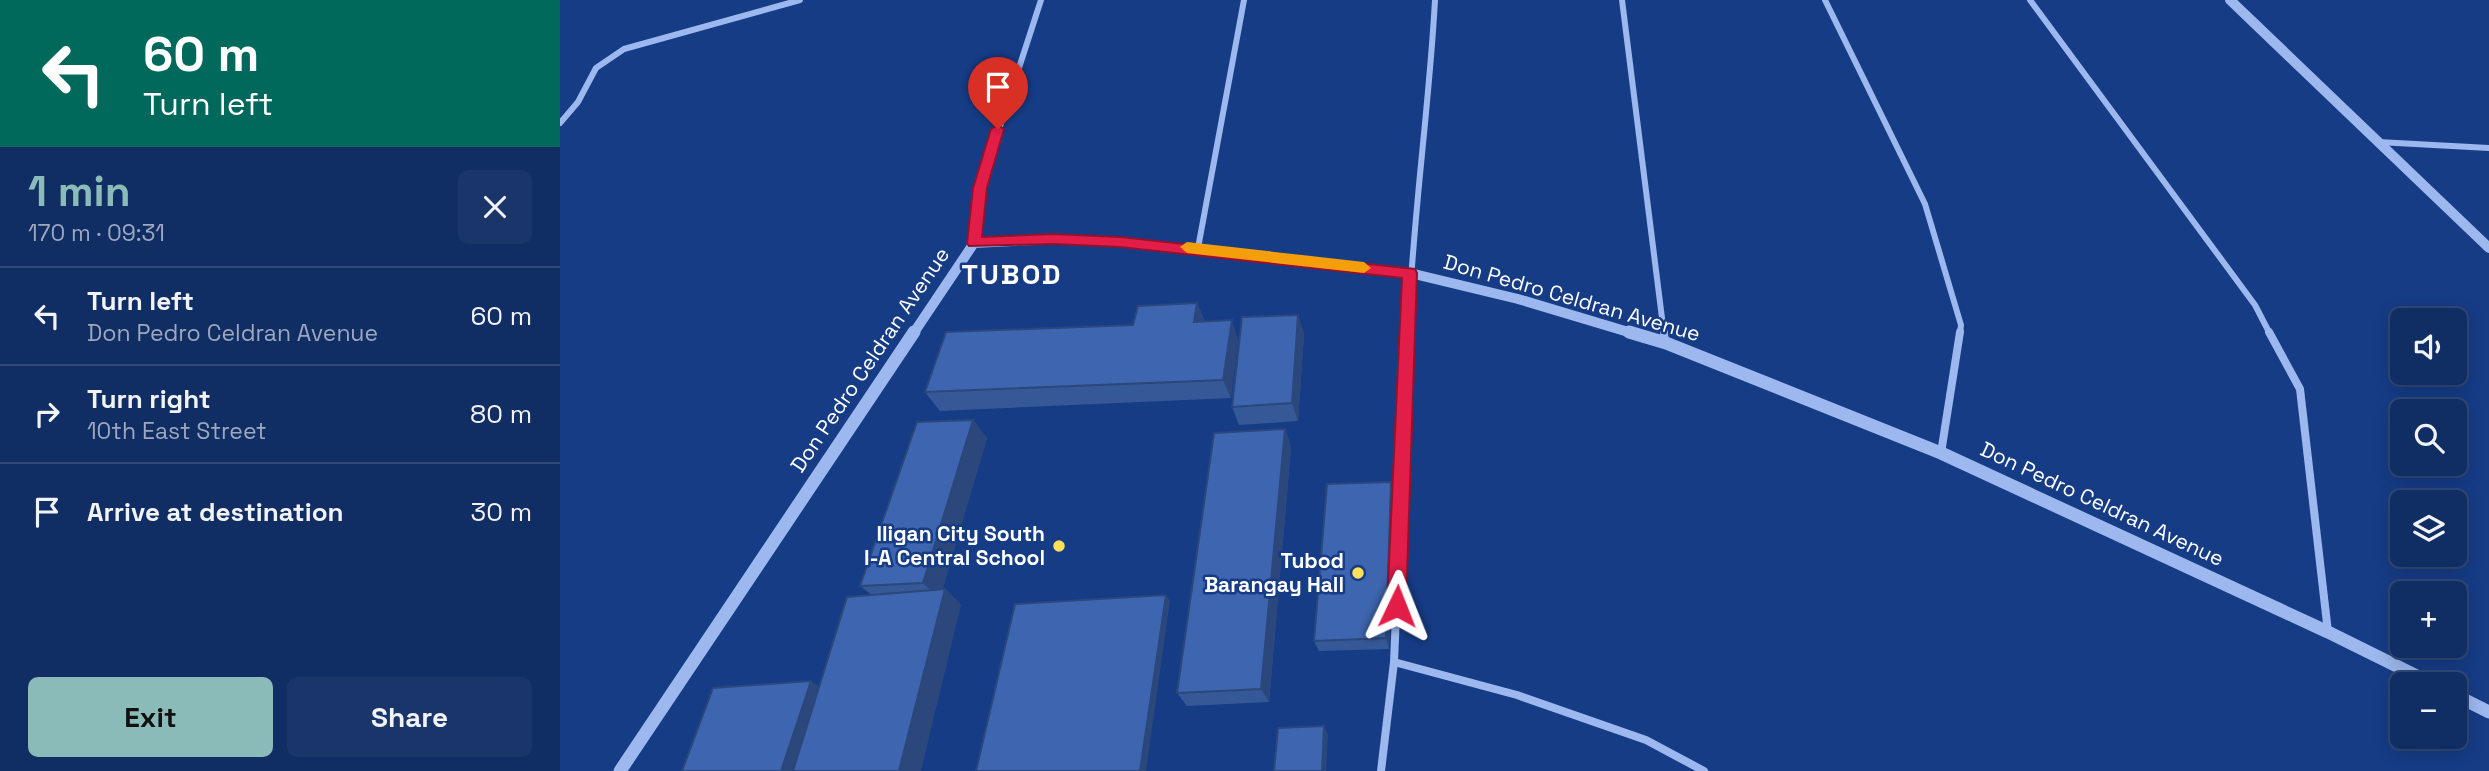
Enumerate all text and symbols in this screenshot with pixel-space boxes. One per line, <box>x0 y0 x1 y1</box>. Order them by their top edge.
text: 60 m <box>143 23 259 85</box>
icon: left <box>28 28 119 119</box>
pin <box>968 57 1028 129</box>
icon: arrive <box>979 68 1017 106</box>
text: Turn left <box>143 84 273 124</box>
text: 1 min <box>28 165 131 218</box>
button: close <box>458 170 532 244</box>
text: 170 m · 09:31 <box>28 218 165 248</box>
street label: Don Pedro Celdran Avenue <box>784 242 955 477</box>
street label: Don Pedro Celdran Avenue <box>1441 248 1704 347</box>
district label: TUBOD <box>962 256 1062 292</box>
text: Turn left <box>87 284 194 318</box>
icon: left <box>28 297 66 335</box>
text: 60 m <box>470 299 532 333</box>
map controls <box>2390 308 2467 749</box>
button: sound <box>2390 308 2467 385</box>
text: Don Pedro Celdran Avenue <box>87 318 378 348</box>
text: Turn right <box>87 382 211 416</box>
icon: right <box>28 395 66 433</box>
text: 80 m <box>470 397 532 431</box>
button: search <box>2390 399 2467 476</box>
text: 10th East Street <box>87 416 267 446</box>
street label: Don Pedro Celdran Avenue <box>1976 435 2228 572</box>
button: layers <box>2390 490 2467 567</box>
icon: arrive <box>28 493 66 531</box>
text: Arrive at destination <box>87 495 344 529</box>
text: 30 m <box>471 495 532 529</box>
place label: Iligan City South I-A Central School <box>864 520 1045 571</box>
marker: Iligan City South I-A Central School <box>1051 538 1067 554</box>
place label: Tubod Barangay Hall <box>1204 547 1344 598</box>
marker: Tubod Barangay Hall <box>1350 565 1366 581</box>
position arrow <box>1360 569 1434 643</box>
button: + <box>2390 581 2467 658</box>
button: − <box>2390 672 2467 749</box>
button: Exit <box>28 677 273 757</box>
button: Share <box>287 677 532 757</box>

